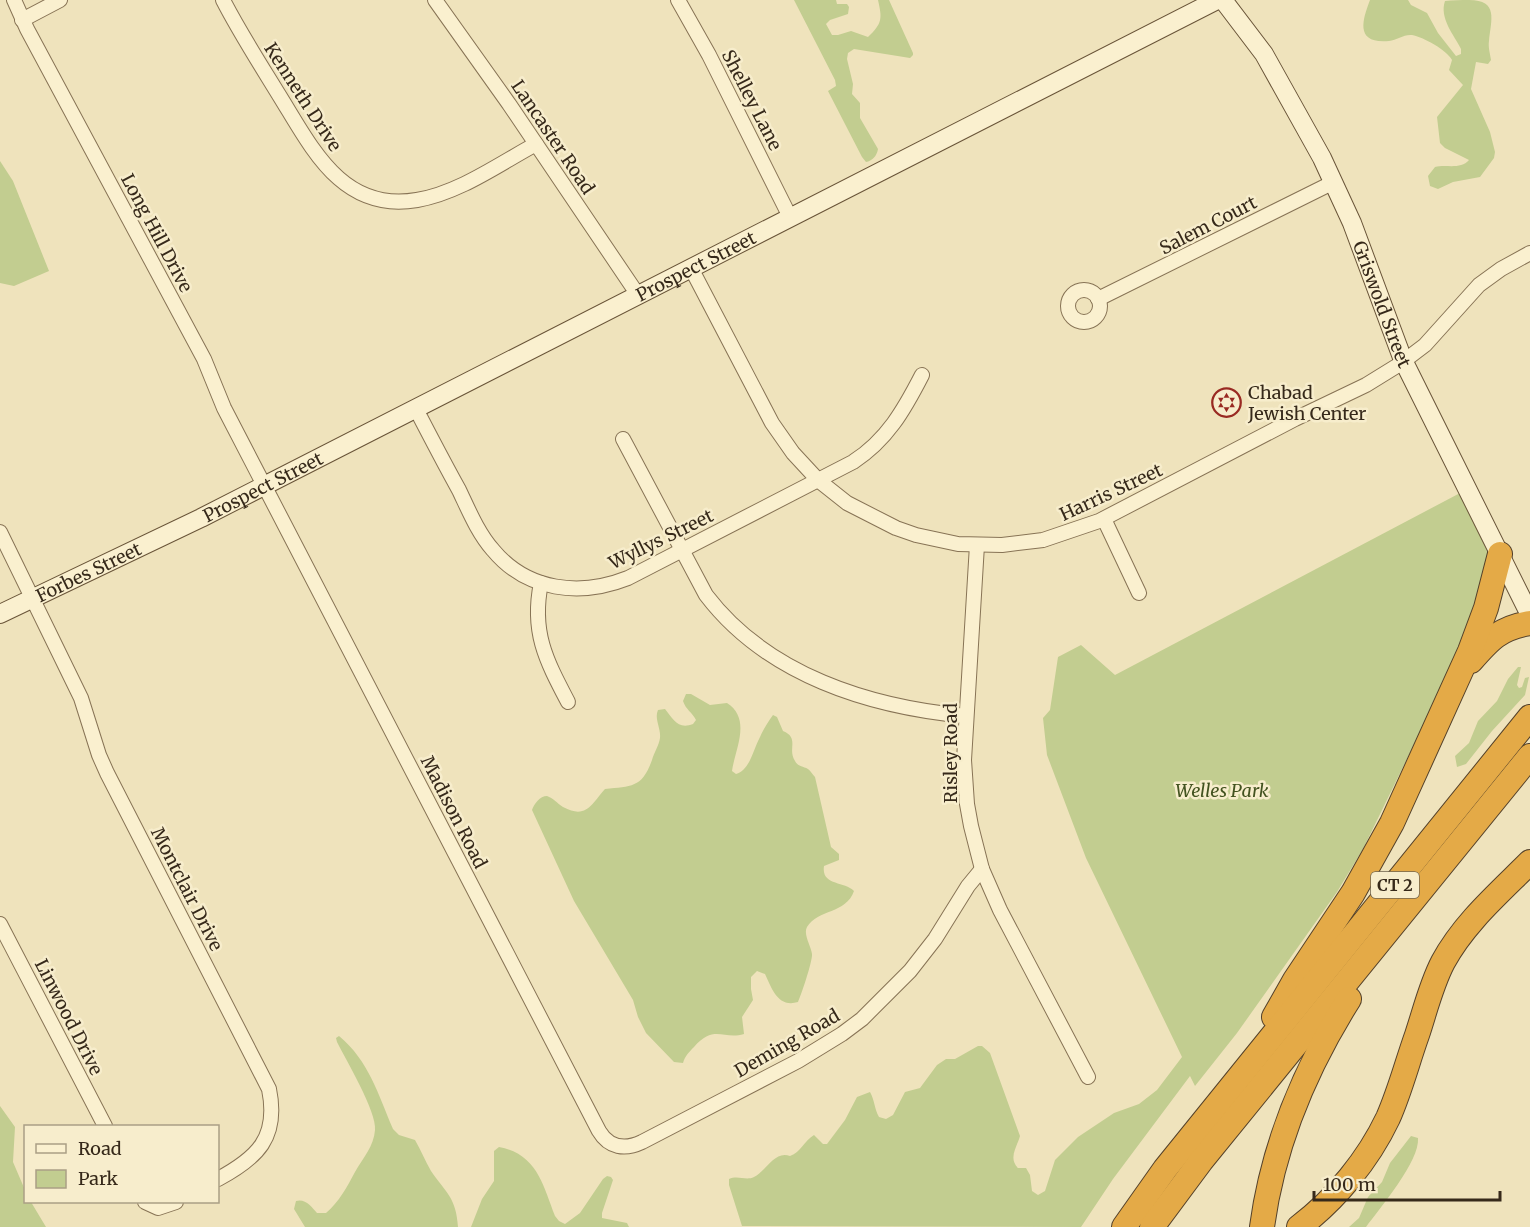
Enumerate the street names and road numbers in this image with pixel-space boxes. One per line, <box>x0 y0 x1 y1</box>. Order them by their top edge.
street label: Kenneth Drive <box>259 38 347 156</box>
street label: Shelley Lane <box>717 46 787 154</box>
street label: Lancaster Road <box>506 75 600 199</box>
street label: Long Hill Drive <box>116 170 198 296</box>
street label: Salem Court <box>1155 191 1261 259</box>
street label: Prospect Street <box>632 226 760 306</box>
street label: Griswold Street <box>1348 238 1416 371</box>
street label: Prospect Street <box>199 446 327 527</box>
street label: Harris Street <box>1056 458 1166 526</box>
street label: Wyllys Street <box>604 504 717 575</box>
street label: Forbes Street <box>32 537 145 607</box>
street label: Risley Road <box>939 703 962 803</box>
street label: Madison Road <box>416 752 492 872</box>
street label: Montclair Drive <box>146 823 228 955</box>
road number: CT 2 <box>1371 872 1419 898</box>
street label: Linwood Drive <box>30 955 108 1079</box>
street label: Deming Road <box>730 1004 844 1082</box>

